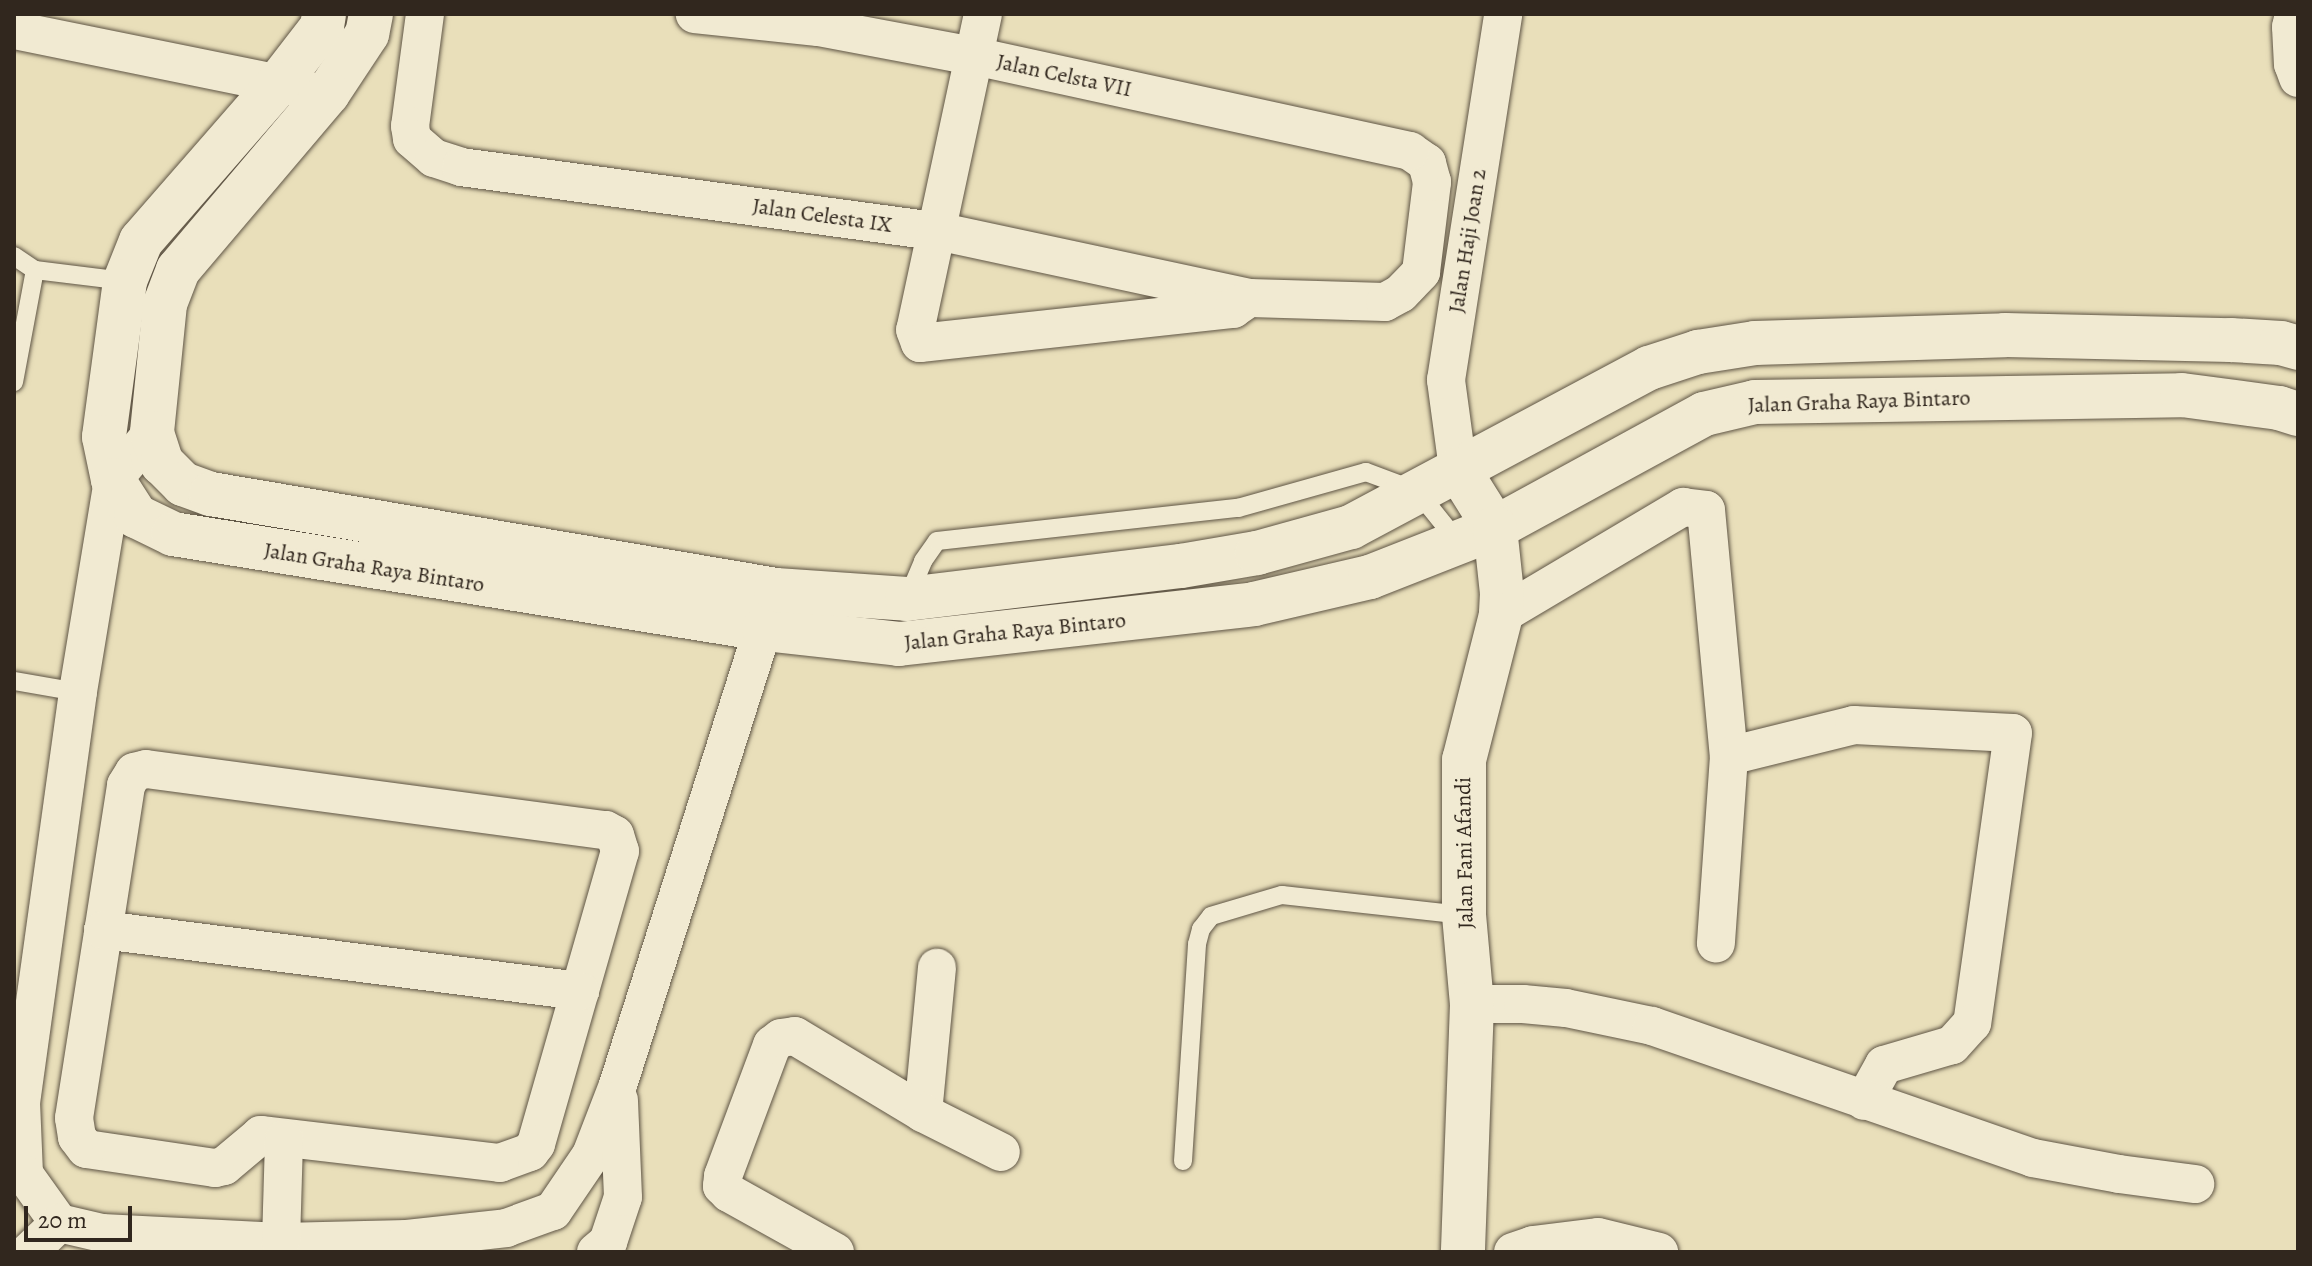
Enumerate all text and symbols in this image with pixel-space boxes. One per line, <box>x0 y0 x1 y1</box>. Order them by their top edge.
street label: Jalan Celsta VII <box>994 49 1134 103</box>
street label: Jalan Haji Joan 2 <box>1444 167 1492 315</box>
street label: Jalan Celesta IX <box>751 193 893 239</box>
street label: Jalan Graha Raya Bintaro <box>1747 385 1971 419</box>
street label: Jalan Graha Raya Bintaro <box>262 538 486 598</box>
street label: Jalan Graha Raya Bintaro <box>903 607 1127 657</box>
street label: Jalan Fani Afandi <box>1450 777 1480 929</box>
scale bar <box>28 1190 136 1240</box>
text: 20 m <box>38 1204 87 1236</box>

